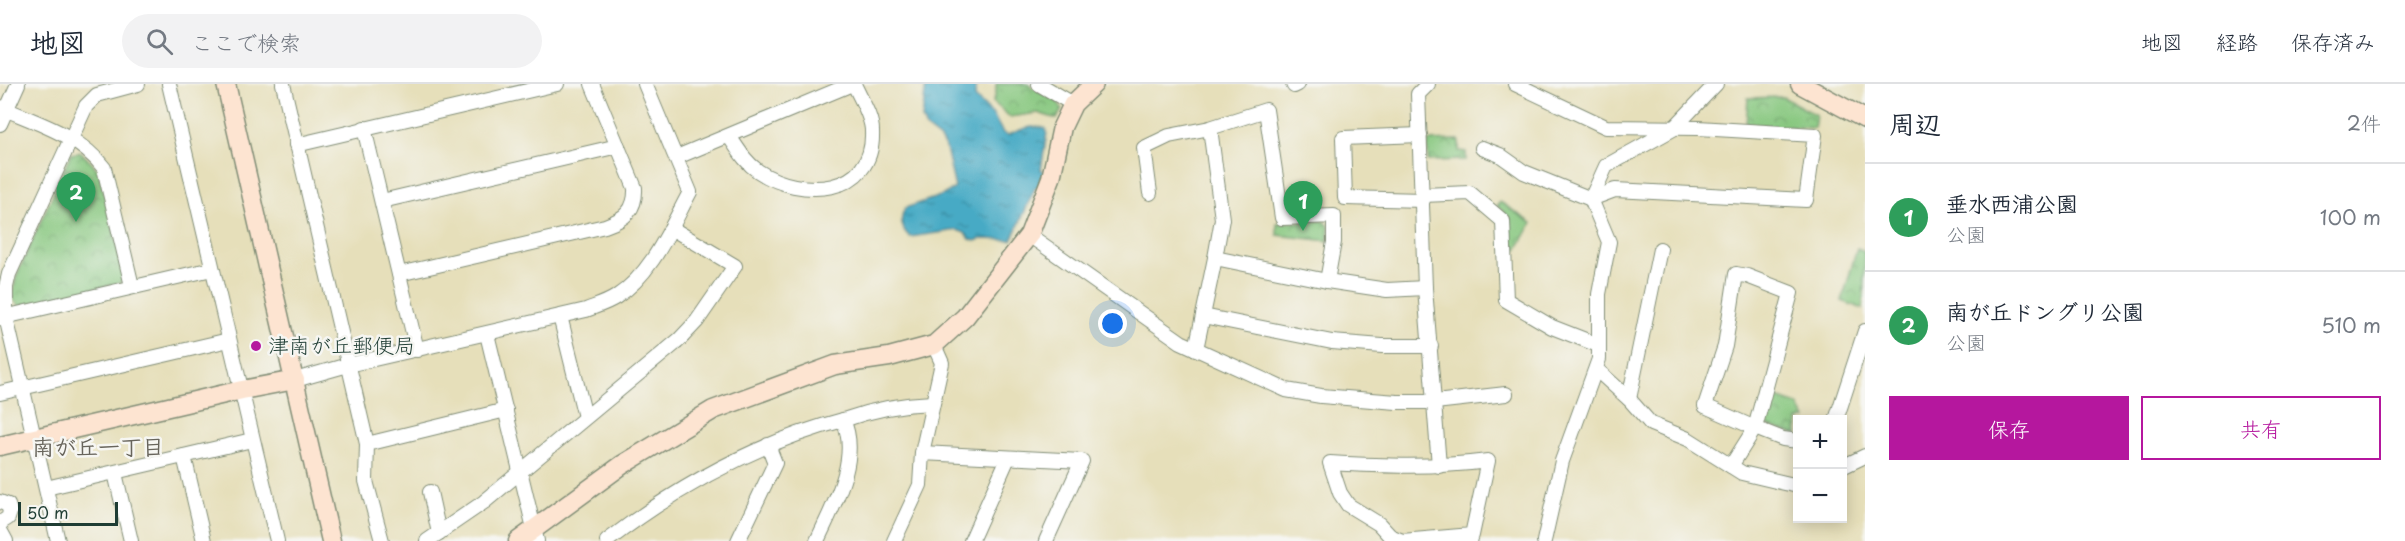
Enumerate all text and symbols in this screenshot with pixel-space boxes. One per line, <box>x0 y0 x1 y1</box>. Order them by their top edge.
search box <box>122 14 542 68</box>
text: 地図 <box>30 20 86 63</box>
icon: search <box>143 25 176 58</box>
text: ここで検索 <box>191 25 301 58</box>
text: 地図 <box>2141 25 2183 57</box>
text: 経路 <box>2216 25 2258 57</box>
text: 保存済み <box>2291 25 2375 57</box>
text: 周辺 <box>1889 104 1941 143</box>
text: 2件 <box>2347 108 2381 138</box>
pin: 2 <box>56 172 96 222</box>
pin: 1 <box>1284 182 1322 231</box>
text: 垂水西浦公園 <box>1946 186 2078 219</box>
text: 1 <box>1904 202 1913 232</box>
text: 100 m <box>2320 202 2381 232</box>
text: 公園 <box>1946 219 1986 249</box>
text: 南が丘ドングリ公園 <box>1946 294 2144 327</box>
your location <box>1098 309 1127 338</box>
text: 2 <box>1901 310 1916 340</box>
text: 510 m <box>2321 310 2381 340</box>
text: 公園 <box>1946 327 1986 357</box>
place label: 津南が丘郵便局 <box>268 328 415 360</box>
marker: 津南が丘郵便局 <box>249 339 263 353</box>
button: 保存 <box>1889 396 2129 460</box>
button: 共有 <box>2141 396 2381 460</box>
map controls <box>1793 415 1847 523</box>
button: + <box>1793 415 1847 469</box>
district label: 南が丘一丁目 <box>32 429 164 462</box>
button: − <box>1793 469 1847 523</box>
scale bar <box>18 499 118 526</box>
text: 50 m <box>27 500 68 524</box>

